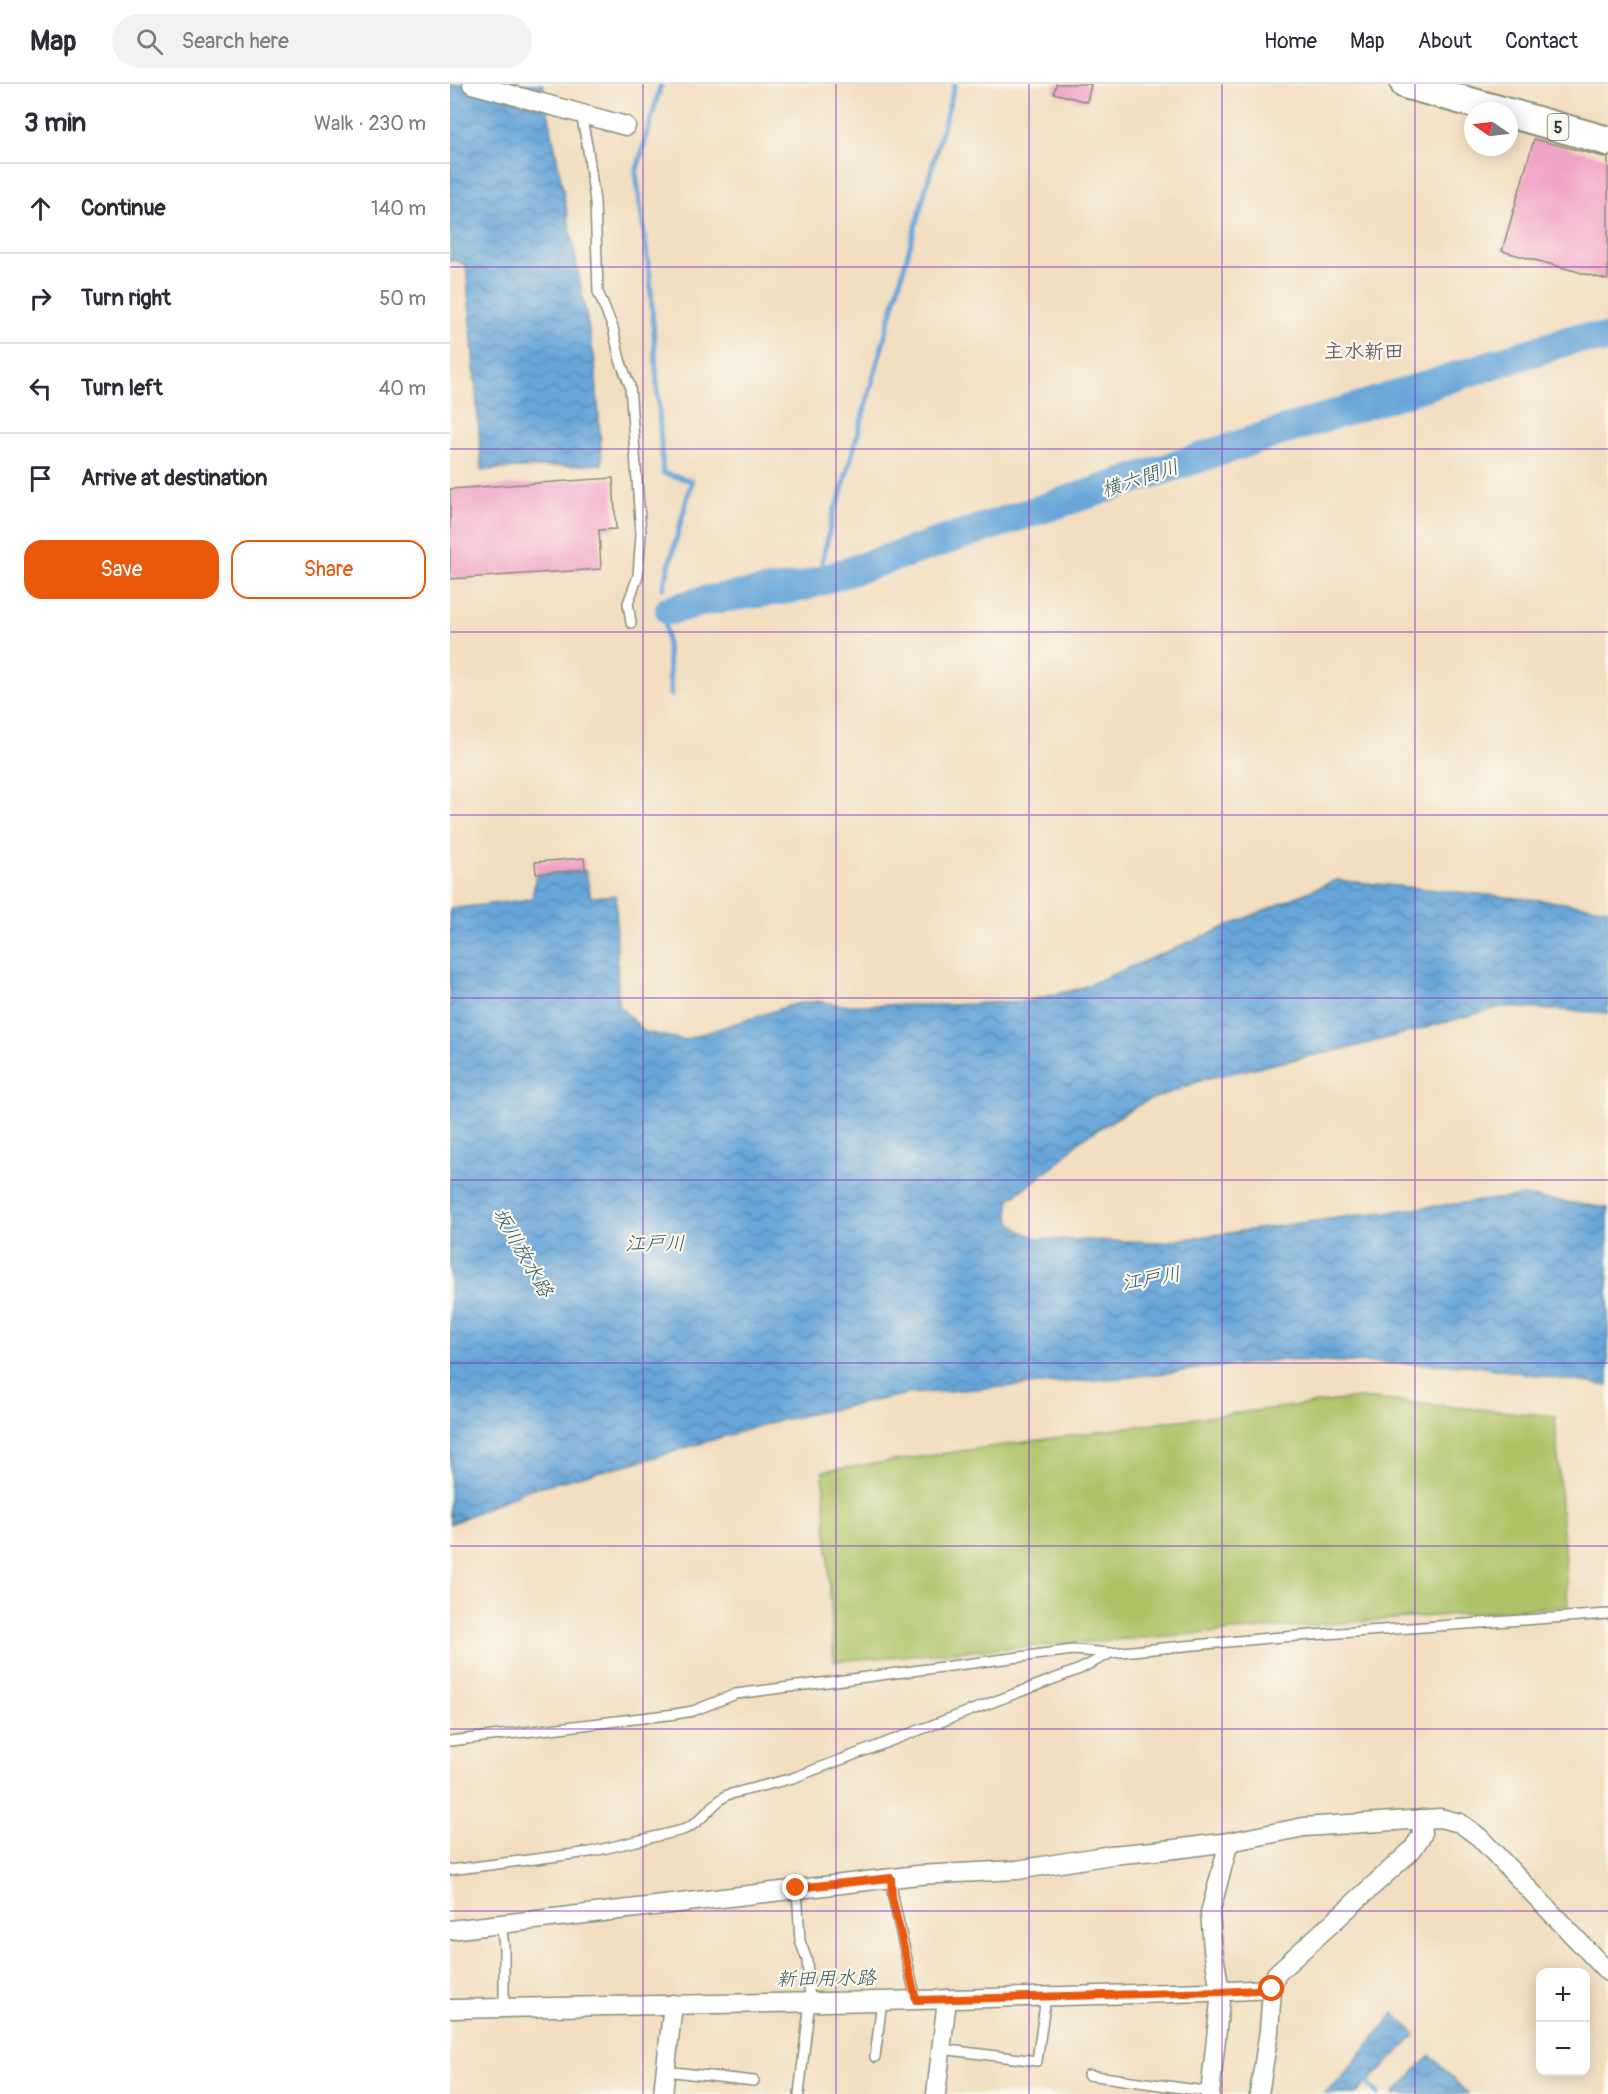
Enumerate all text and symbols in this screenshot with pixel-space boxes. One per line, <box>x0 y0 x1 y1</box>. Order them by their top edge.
search box <box>112 14 532 68</box>
text: Map <box>30 24 76 59</box>
icon: search <box>133 25 166 58</box>
text: Search here <box>181 27 289 55</box>
text: Home <box>1264 28 1317 55</box>
text: Map <box>1350 28 1385 55</box>
text: About <box>1418 28 1472 55</box>
text: Contact <box>1505 28 1578 55</box>
north arrow <box>1464 102 1518 156</box>
text: 3 min <box>24 107 86 139</box>
text: Walk · 230 m <box>314 111 426 136</box>
road number: 5 <box>1548 114 1568 140</box>
icon: ahead <box>24 192 57 225</box>
text: Continue <box>81 194 165 222</box>
text: 140 m <box>371 196 426 221</box>
icon: right <box>24 282 57 315</box>
text: Turn right <box>81 284 171 312</box>
text: 50 m <box>379 286 426 311</box>
district label: 主水新田 <box>1324 339 1404 364</box>
icon: left <box>24 372 57 405</box>
text: Turn left <box>81 374 163 402</box>
text: 40 m <box>379 376 426 401</box>
water label: 横六間川 <box>1098 454 1182 503</box>
icon: arrive <box>24 462 57 495</box>
text: Arrive at destination <box>81 464 267 492</box>
button: Save <box>24 540 219 599</box>
button: Share <box>231 540 426 599</box>
water label: 坂川放水路 <box>487 1203 559 1303</box>
water label: 江戸川 <box>625 1231 685 1256</box>
water label: 江戸川 <box>1119 1261 1183 1296</box>
route end <box>782 1874 808 1900</box>
water label: 新田用水路 <box>776 1965 877 1992</box>
map controls <box>1536 1968 1590 2076</box>
button: + <box>1536 1968 1590 2022</box>
route start <box>1258 1975 1284 2001</box>
button: − <box>1536 2022 1590 2076</box>

